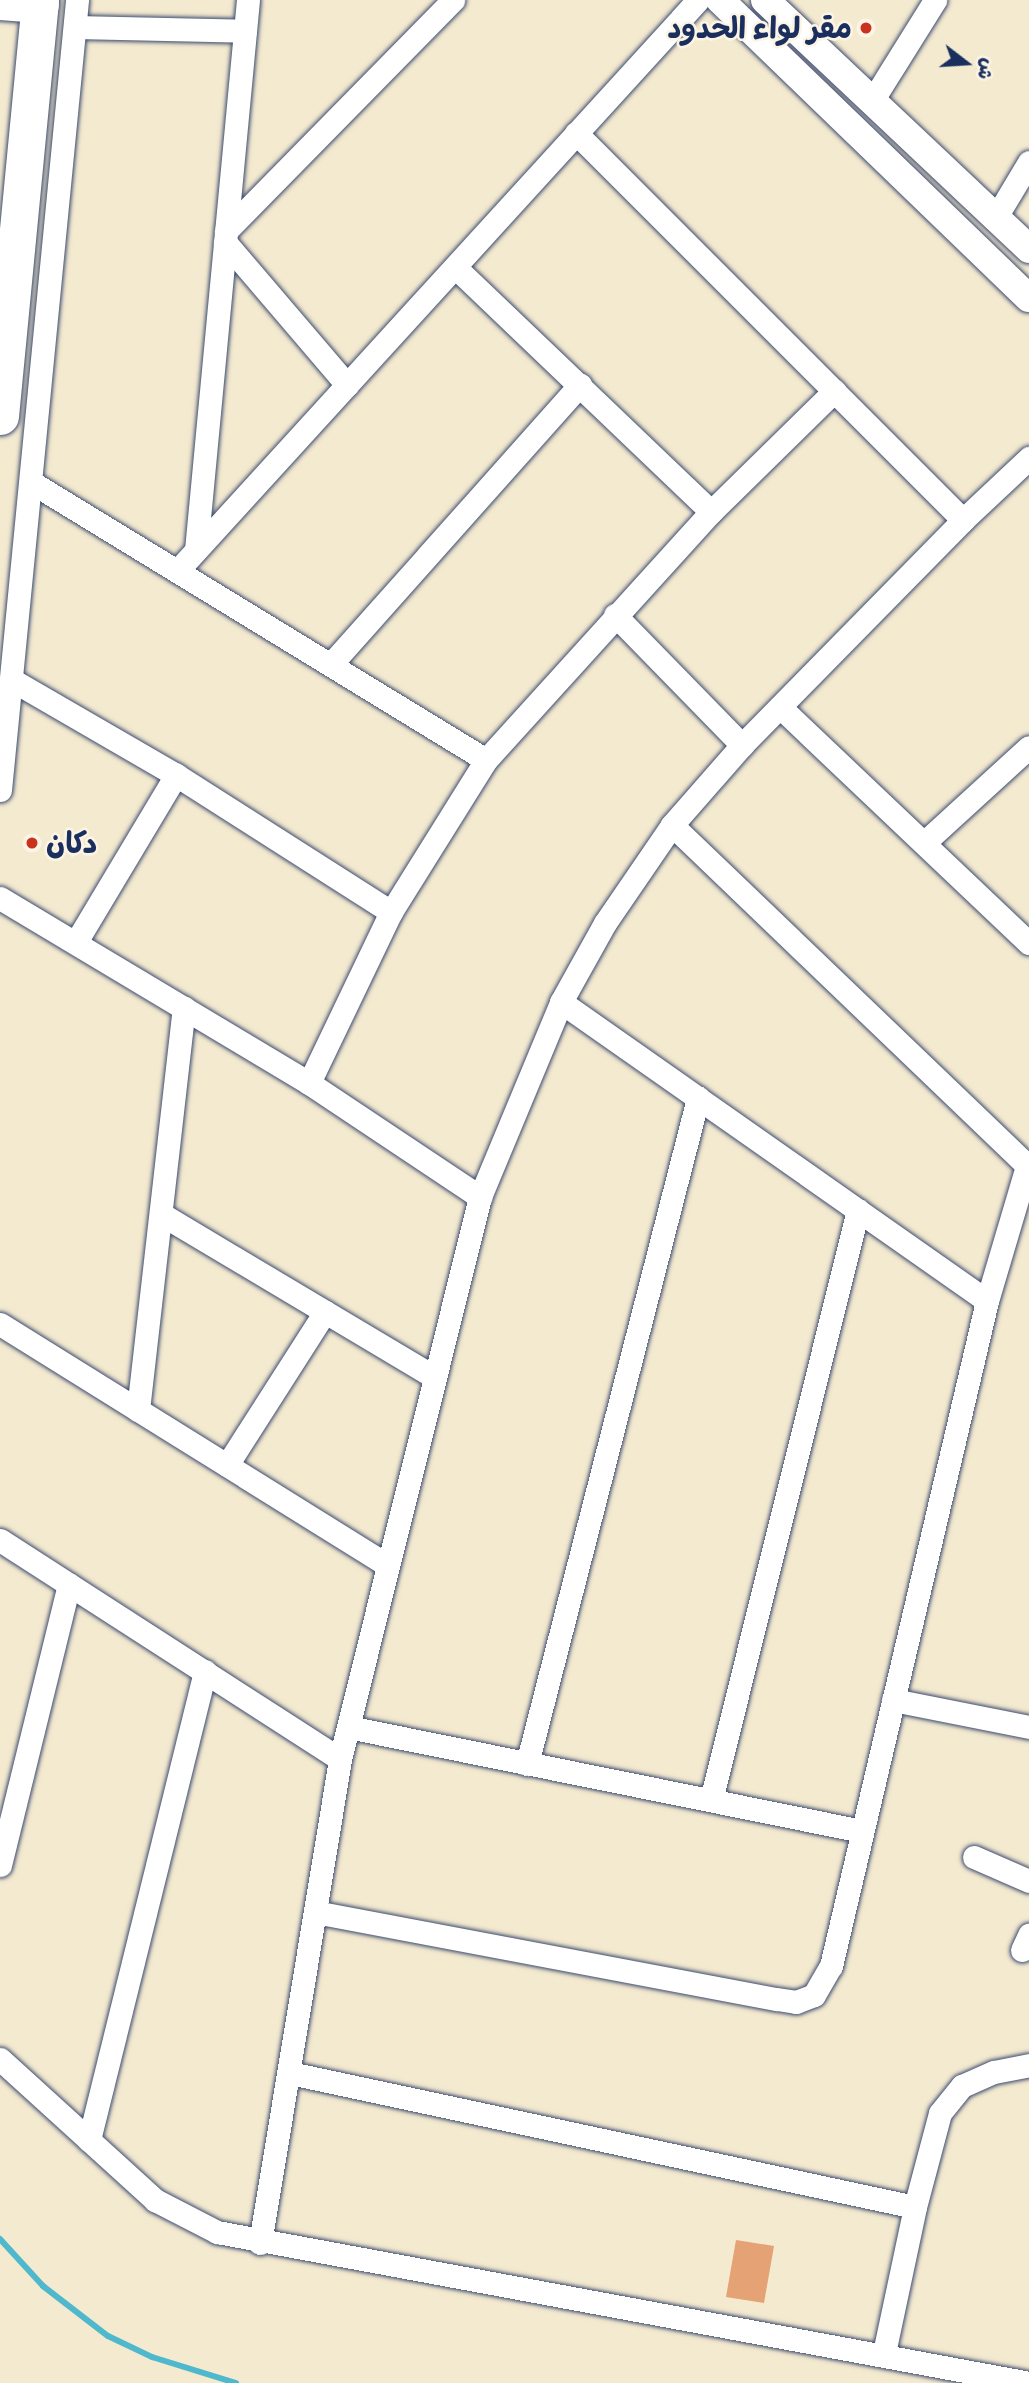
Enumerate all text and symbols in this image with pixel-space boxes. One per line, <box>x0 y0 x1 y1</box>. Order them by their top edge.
place label: مقر لواء الحدود <box>667 10 852 46</box>
marker: مقر لواء الحدود <box>858 20 874 36</box>
north arrow <box>931 28 1001 98</box>
text: ش <box>973 56 1001 83</box>
place label: دكان <box>46 825 97 861</box>
marker: دكان <box>24 835 40 851</box>

